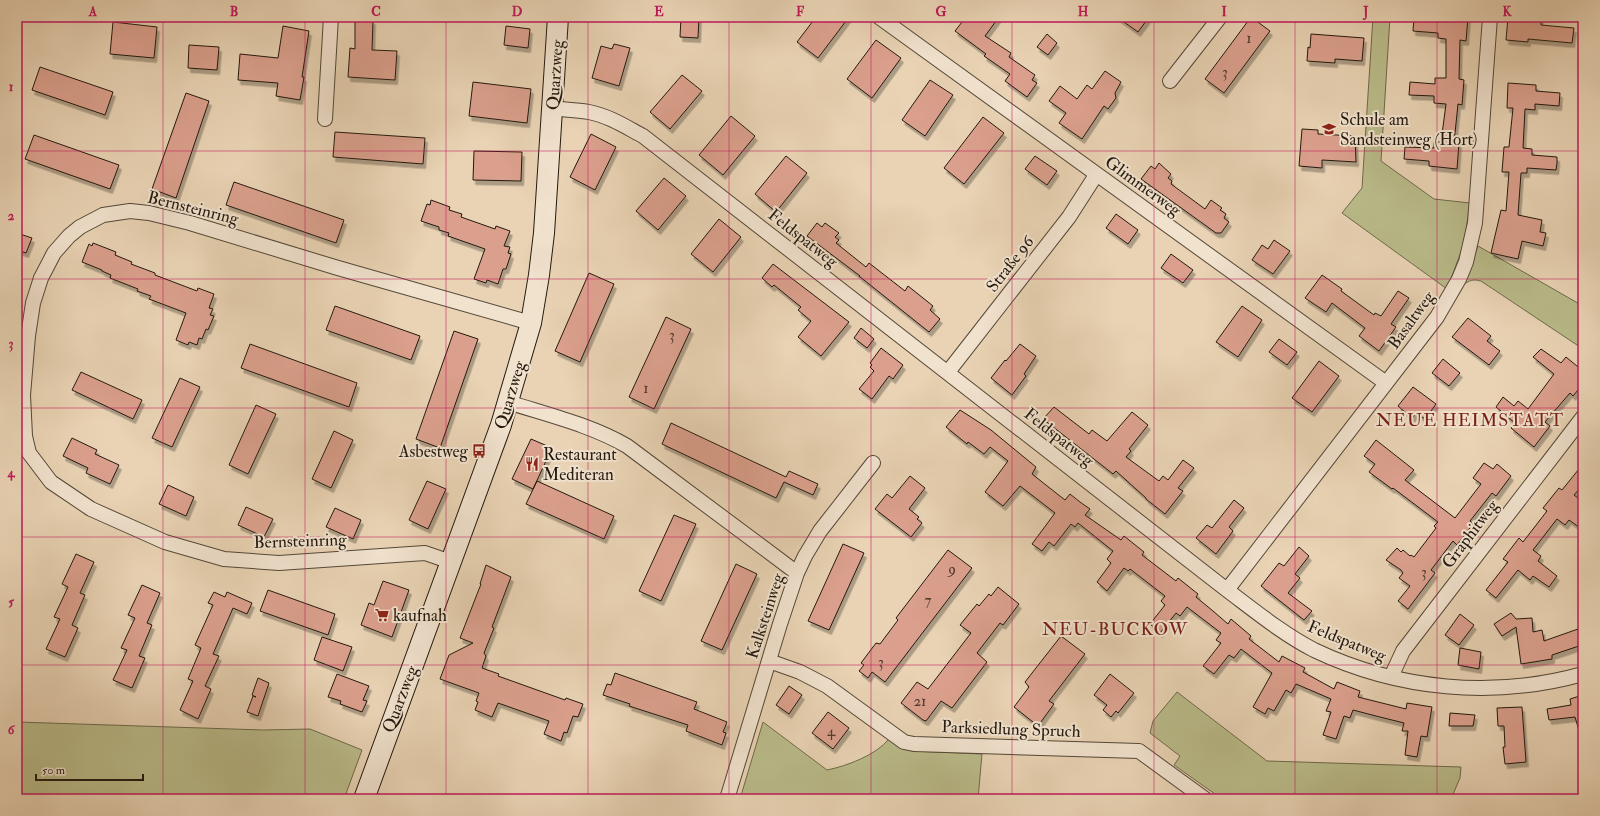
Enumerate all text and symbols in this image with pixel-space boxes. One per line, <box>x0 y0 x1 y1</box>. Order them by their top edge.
text: A <box>88 4 98 20</box>
text: B <box>230 4 238 20</box>
text: C <box>371 4 381 20</box>
text: D <box>512 4 523 20</box>
text: E <box>654 4 664 20</box>
text: F <box>796 4 805 20</box>
text: G <box>936 4 947 20</box>
text: H <box>1078 4 1089 20</box>
text: I <box>1221 4 1227 20</box>
text: J <box>1362 4 1369 21</box>
text: K <box>1502 4 1512 20</box>
house number: 1 <box>1246 29 1252 48</box>
street label: Quarzweg <box>542 38 568 111</box>
house number: 3 <box>1222 63 1228 82</box>
text: 1 <box>9 79 14 95</box>
place label: Schule am Sandsteinweg (Hort) <box>1340 109 1477 150</box>
school or university icon: Schule am Sandsteinweg (Hort) <box>1321 121 1337 137</box>
street label: Glimmerweg <box>1101 151 1186 221</box>
street label: Bernsteinring <box>145 187 241 230</box>
street label: Feldspatweg <box>763 204 843 273</box>
text: 2 <box>8 208 15 224</box>
street label: Straße 96 <box>982 231 1039 296</box>
street label: Basaltweg <box>1383 286 1439 353</box>
house number: 3 <box>669 326 675 345</box>
text: 3 <box>9 336 14 352</box>
street label: Quarzweg <box>490 358 531 432</box>
house number: 1 <box>643 379 649 398</box>
street label: Feldspatweg <box>1019 403 1099 472</box>
district label: NEUE HEIMSTATT <box>1376 409 1564 432</box>
place label: Asbestweg <box>398 441 469 462</box>
bus stop icon: Asbestweg <box>471 443 487 459</box>
place label: Restaurant Mediteran <box>543 444 617 485</box>
restaurant icon: Restaurant Mediteran <box>524 456 540 472</box>
text: 4 <box>6 465 15 481</box>
street label: Graphitweg <box>1437 495 1504 573</box>
street label: Bernsteinring <box>253 529 347 553</box>
house number: 9 <box>947 560 956 579</box>
house number: 3 <box>1421 563 1427 582</box>
street label: Kalksteinweg <box>741 570 789 661</box>
house number: 7 <box>925 591 932 610</box>
text: 5 <box>8 594 14 610</box>
place label: kaufnah <box>393 605 447 626</box>
supermarket icon: kaufnah <box>374 607 390 623</box>
street label: Feldspatweg <box>1304 616 1390 667</box>
district label: NEU-BUCKOW <box>1042 618 1188 641</box>
house number: 3 <box>878 653 884 672</box>
street label: Quarzweg <box>378 662 423 736</box>
house number: 21 <box>914 692 926 711</box>
street label: Parksiedlung Spruch <box>941 716 1081 743</box>
text: 6 <box>8 722 16 738</box>
house number: 4 <box>827 722 836 741</box>
scale bar <box>36 756 143 782</box>
text: 50 m <box>42 763 66 778</box>

